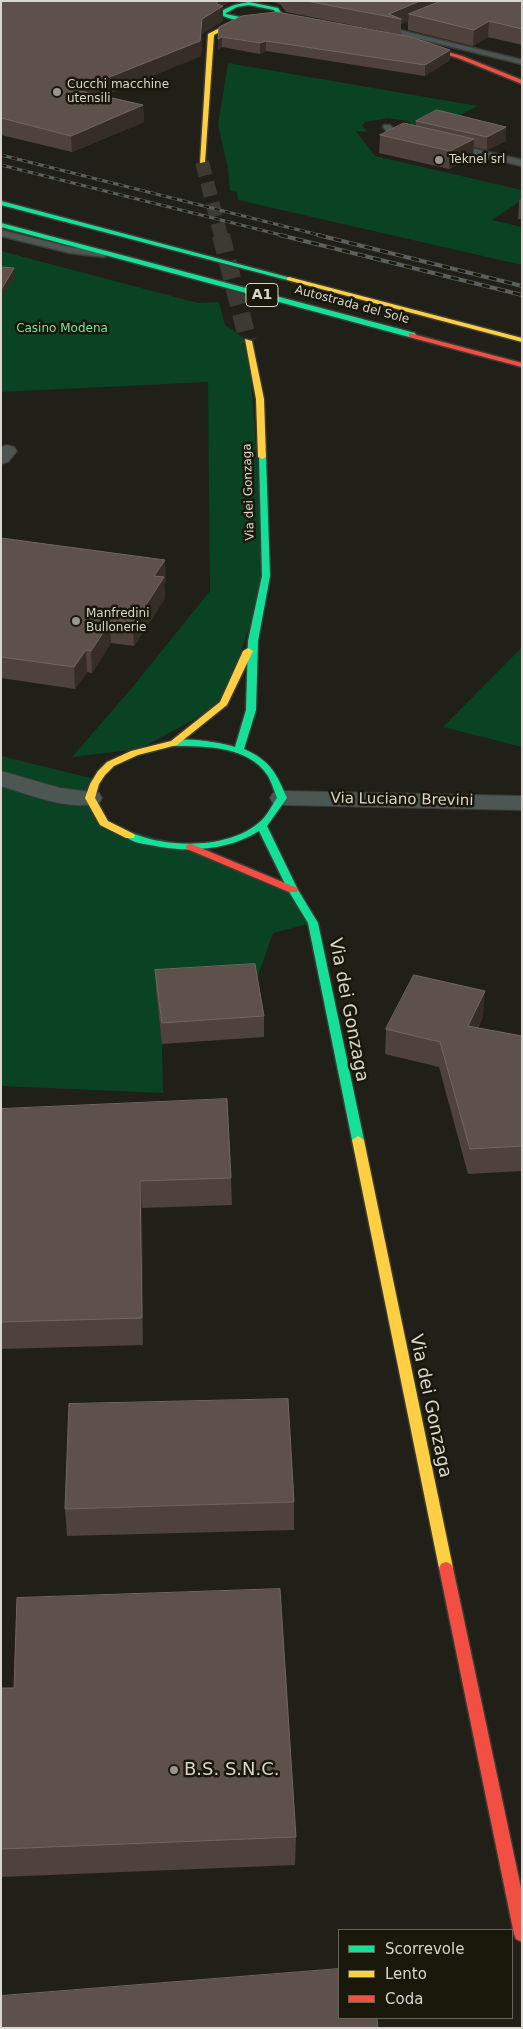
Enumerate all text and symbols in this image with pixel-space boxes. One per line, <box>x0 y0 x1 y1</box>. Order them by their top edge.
place label: Cucchi macchine utensili <box>67 78 169 106</box>
marker: Cucchi macchine utensili <box>51 86 63 98</box>
place label: Teknel srl <box>449 153 505 167</box>
marker: Teknel srl <box>433 154 445 166</box>
street label: Autostrada del Sole <box>293 283 411 327</box>
road number: A1 <box>246 284 278 306</box>
park label: Casino Modena <box>16 322 108 336</box>
street label: Via dei Gonzaga <box>240 443 258 541</box>
place label: Manfredini Bullonerie <box>86 607 149 635</box>
marker: Manfredini Bullonerie <box>70 615 82 627</box>
street label: Via Luciano Brevini <box>330 790 474 810</box>
street label: Via dei Gonzaga <box>323 936 373 1084</box>
street label: Via dei Gonzaga <box>404 1332 456 1480</box>
place label: B.S. S.N.C. <box>184 1759 280 1781</box>
marker: B.S. S.N.C. <box>168 1764 180 1776</box>
legend <box>338 1929 513 2019</box>
text: Scorrevole <box>385 1940 464 1958</box>
text: Lento <box>385 1965 427 1983</box>
text: Coda <box>385 1990 423 2008</box>

